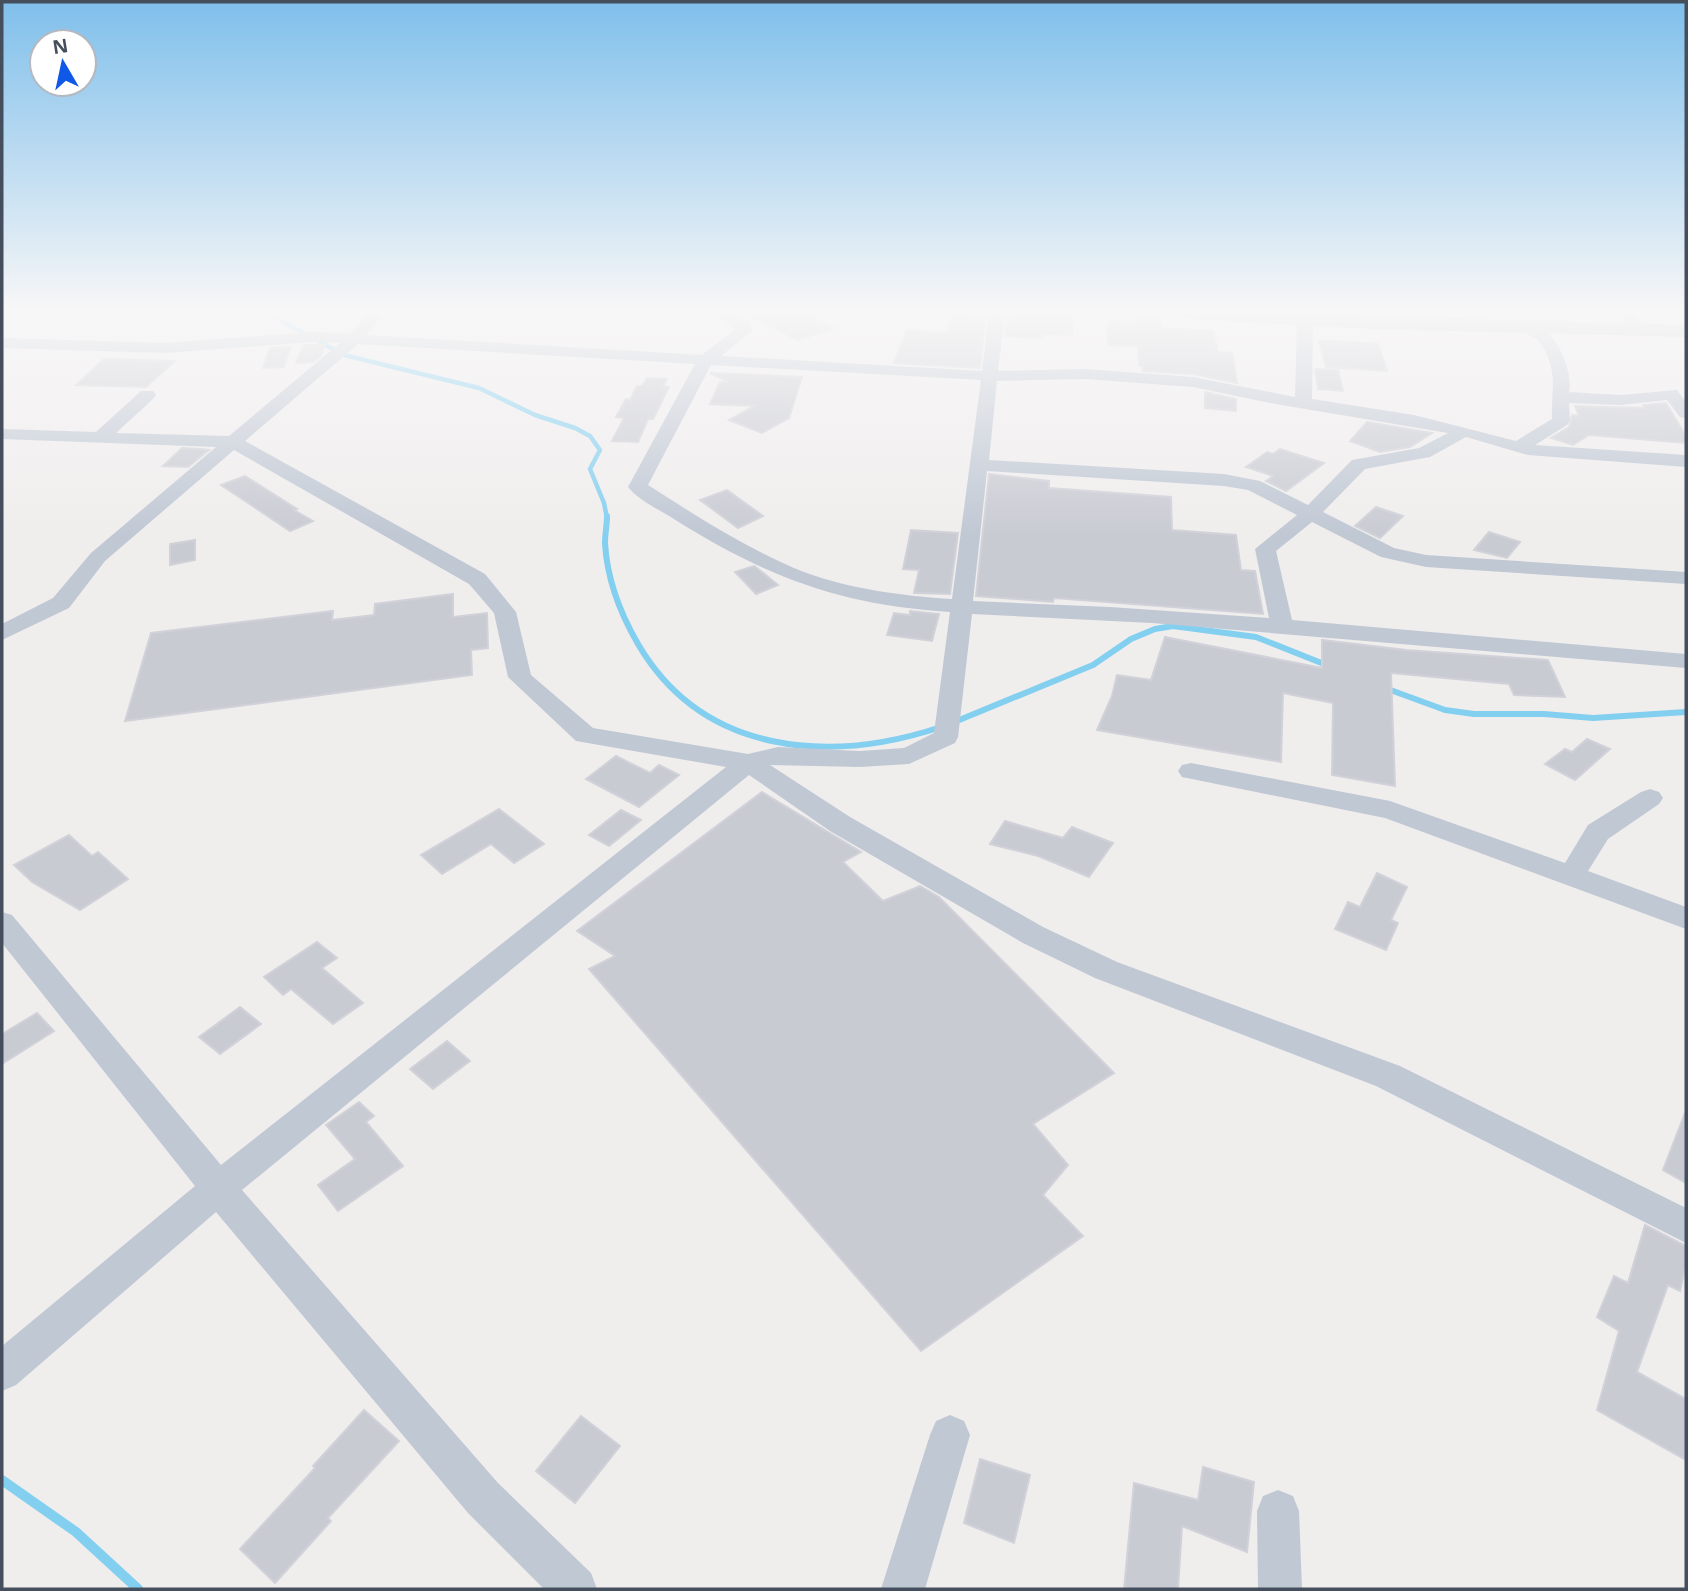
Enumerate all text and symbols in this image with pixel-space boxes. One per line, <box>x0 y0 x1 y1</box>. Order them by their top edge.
north arrow <box>28 28 98 98</box>
text: N <box>51 32 70 60</box>

